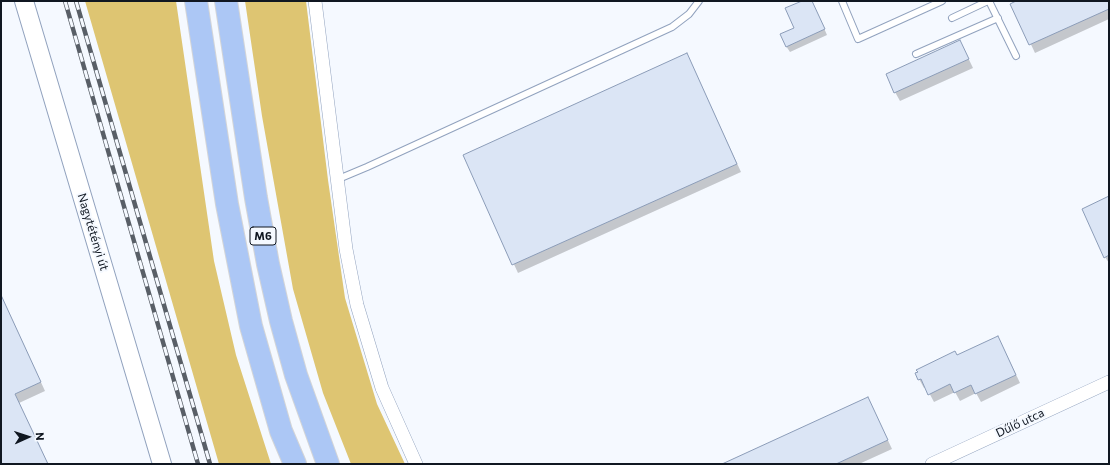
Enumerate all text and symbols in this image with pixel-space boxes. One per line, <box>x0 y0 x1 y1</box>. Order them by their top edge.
street label: Nagytétényi út <box>74 192 112 272</box>
road number: M6 <box>250 227 276 245</box>
street label: Dűlő utca <box>993 406 1047 440</box>
north arrow <box>8 417 48 457</box>
text: N <box>34 432 47 441</box>

